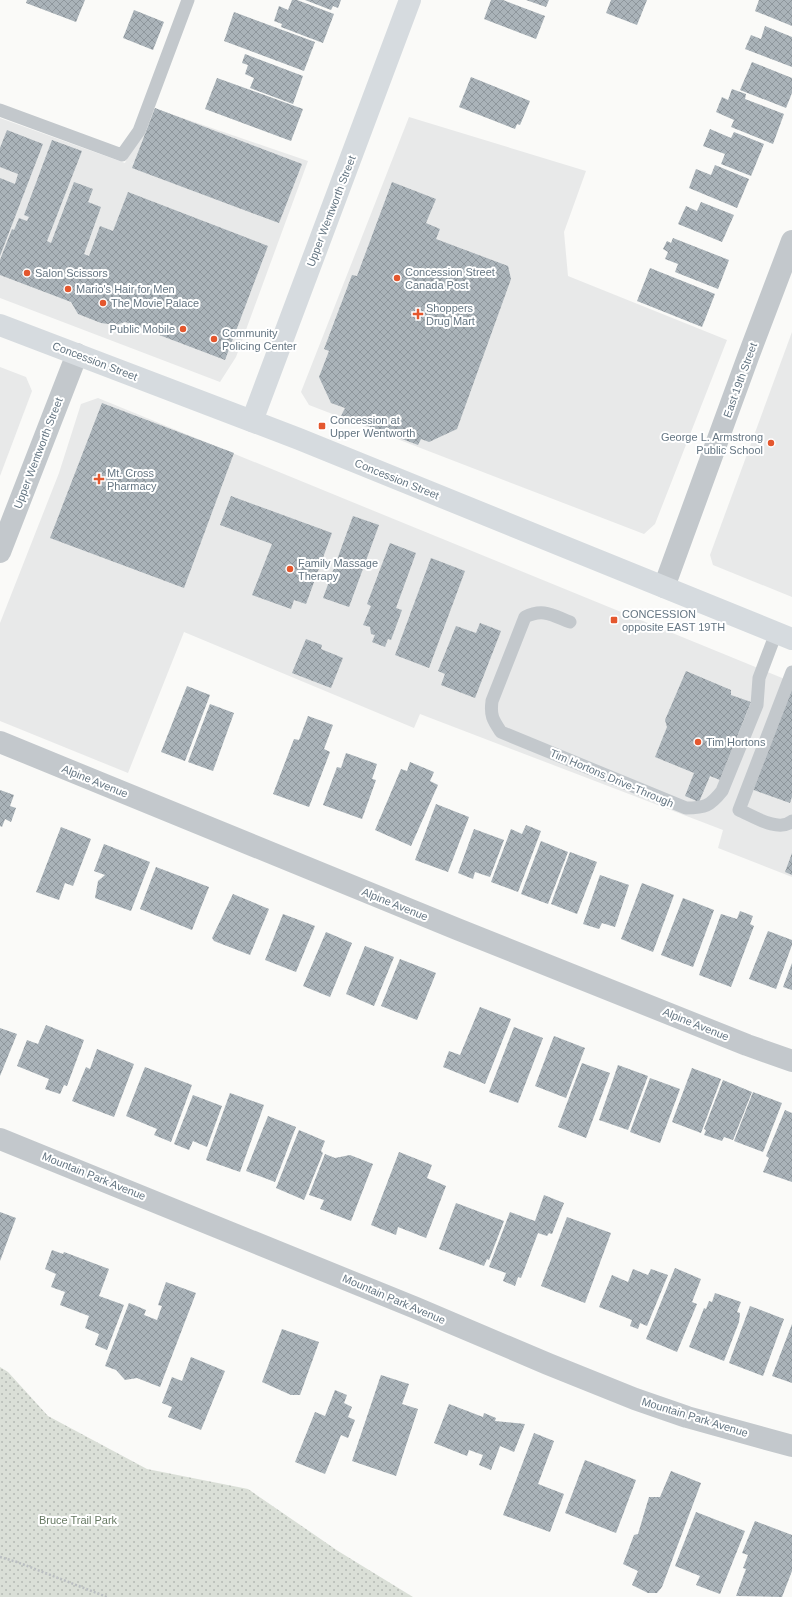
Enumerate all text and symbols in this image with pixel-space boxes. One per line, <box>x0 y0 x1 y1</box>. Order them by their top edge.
street label: Upper Wentworth Street <box>304 154 358 268</box>
place label: Concession Street Canada Post <box>405 266 495 291</box>
place label: Salon Scissors <box>35 267 108 279</box>
marker: Salon Scissors <box>22 268 32 278</box>
marker: Concession Street Canada Post <box>392 273 402 283</box>
place label: Mario's Hair for Men <box>76 283 175 295</box>
marker: Mario's Hair for Men <box>63 284 73 294</box>
place label: The Movie Palace <box>111 297 199 309</box>
marker: The Movie Palace <box>98 298 108 308</box>
place label: Shoppers Drug Mart <box>426 302 475 327</box>
marker: Shoppers Drug Mart <box>413 309 423 319</box>
place label: Public Mobile <box>110 323 175 335</box>
marker: Public Mobile <box>178 324 188 334</box>
place label: Community Policing Center <box>222 327 297 352</box>
marker: Community Policing Center <box>209 334 219 344</box>
street label: Concession Street <box>51 339 139 383</box>
street label: East 19th Street <box>721 341 759 419</box>
street label: Upper Wentworth Street <box>11 396 65 510</box>
place label: Concession at Upper Wentworth <box>330 414 415 439</box>
marker: Concession at Upper Wentworth <box>317 421 327 431</box>
place label: George L. Armstrong Public School <box>661 431 763 456</box>
marker: George L. Armstrong Public School <box>766 438 776 448</box>
street label: Concession Street <box>353 457 441 501</box>
place label: Mt. Cross Pharmacy <box>107 467 157 492</box>
marker: Mt. Cross Pharmacy <box>94 474 104 484</box>
place label: Family Massage Therapy <box>298 557 378 582</box>
marker: Family Massage Therapy <box>285 564 295 574</box>
place label: CONCESSION opposite EAST 19TH <box>622 608 725 633</box>
marker: CONCESSION opposite EAST 19TH <box>609 615 619 625</box>
place label: Tim Hortons <box>706 736 766 748</box>
marker: Tim Hortons <box>693 737 703 747</box>
street label: Tim Hortons Drive-Through <box>549 747 675 809</box>
street label: Alpine Avenue <box>60 762 130 800</box>
street label: Alpine Avenue <box>360 885 430 923</box>
street label: Alpine Avenue <box>661 1005 731 1043</box>
street label: Mountain Park Avenue <box>41 1150 147 1202</box>
street label: Mountain Park Avenue <box>341 1272 447 1326</box>
street label: Mountain Park Avenue <box>640 1395 750 1439</box>
park label: Bruce Trail Park <box>39 1514 118 1526</box>

